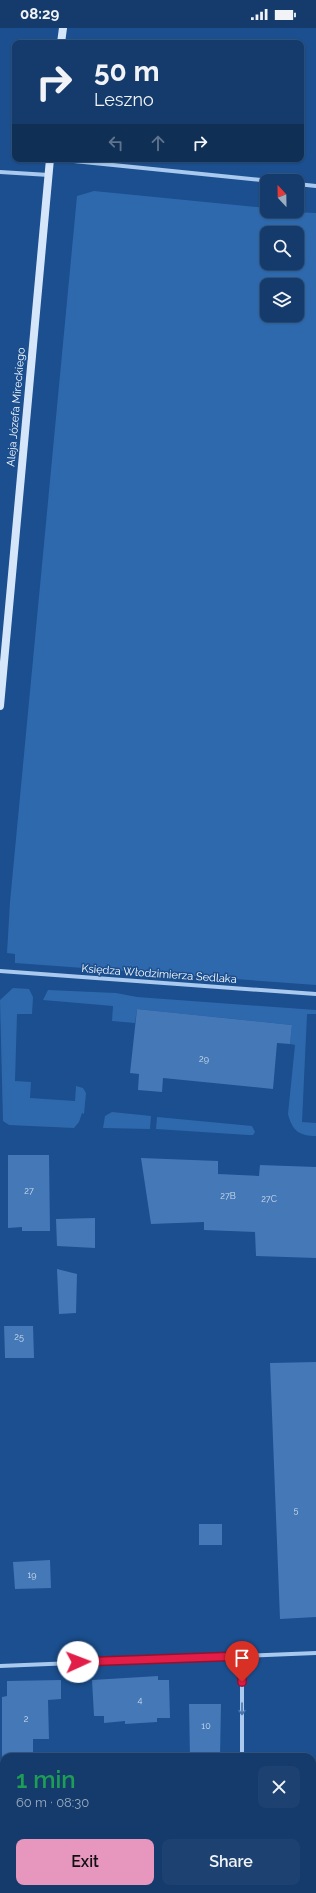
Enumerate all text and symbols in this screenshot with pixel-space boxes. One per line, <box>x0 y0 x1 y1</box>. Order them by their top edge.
text: 08:29 <box>20 5 59 23</box>
text: 50 m <box>94 55 160 88</box>
icon: right <box>28 56 80 108</box>
text: Leszno <box>94 89 154 110</box>
icon: left <box>105 132 127 154</box>
icon: ahead <box>147 132 169 154</box>
icon: right <box>189 132 211 154</box>
north arrow <box>260 174 304 218</box>
map controls <box>260 174 304 322</box>
button: search <box>260 226 304 270</box>
button: layers <box>260 278 304 322</box>
street label: Aleja Józefa Mireckiego <box>4 346 28 467</box>
street label: Księdza Włodzimierza Sedlaka <box>81 962 237 986</box>
house number: 29 <box>199 1054 209 1064</box>
house number: 27 <box>24 1186 34 1196</box>
house number: 27B <box>220 1191 236 1201</box>
house number: 27C <box>261 1194 277 1204</box>
house number: 25 <box>14 1332 24 1342</box>
house number: 5 <box>294 1505 299 1515</box>
house number: 19 <box>27 1570 37 1580</box>
position arrow <box>57 1641 99 1683</box>
pin <box>225 1641 259 1682</box>
icon: arrive <box>231 1647 253 1669</box>
house number: 4 <box>138 1695 143 1705</box>
one-way arrow <box>238 1702 246 1715</box>
house number: 2 <box>24 1714 29 1724</box>
house number: 10 <box>201 1721 211 1731</box>
text: 1 min <box>16 1765 76 1794</box>
button: close <box>258 1766 300 1808</box>
text: 60 m · 08:30 <box>16 1795 89 1810</box>
button: Exit <box>16 1839 154 1885</box>
button: Share <box>162 1839 300 1885</box>

